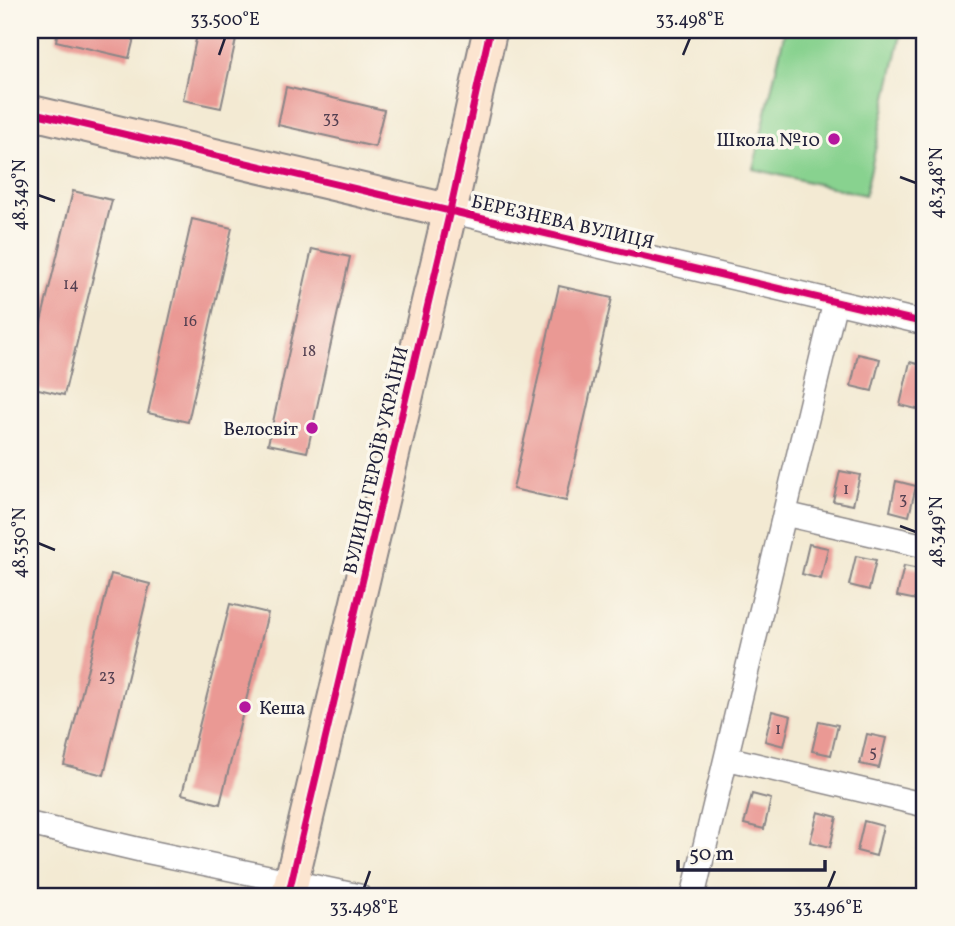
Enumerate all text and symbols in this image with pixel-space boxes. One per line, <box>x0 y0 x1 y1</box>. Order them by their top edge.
text: 33.500°E <box>190 8 260 33</box>
text: 33.498°E <box>656 8 725 33</box>
house number: 33 <box>323 108 339 130</box>
place label: Школа №10 <box>716 128 820 154</box>
marker: Школа №10 <box>826 131 842 147</box>
text: 48.348°N <box>925 147 950 219</box>
text: 48.349°N <box>8 159 33 231</box>
street label: БЕРЕЗНЕВА ВУЛИЦЯ <box>469 189 657 257</box>
house number: 14 <box>63 274 79 296</box>
house number: 16 <box>183 311 197 333</box>
house number: 18 <box>302 341 316 363</box>
street label: ВУЛИЦЯ ГЕРОЇВ УКРАЇНИ <box>338 344 416 577</box>
place label: Велосвіт <box>223 417 298 443</box>
marker: Велосвіт <box>304 420 320 436</box>
house number: 1 <box>843 479 849 501</box>
house number: 3 <box>899 489 907 511</box>
text: 48.349°N <box>925 496 950 568</box>
text: 48.350°N <box>8 507 33 579</box>
house number: 23 <box>99 666 115 688</box>
place label: Кеша <box>259 696 305 722</box>
marker: Кеша <box>237 699 253 715</box>
house number: 1 <box>775 719 781 741</box>
house number: 5 <box>869 742 877 764</box>
scale bar <box>678 828 825 872</box>
text: 50 m <box>689 840 734 869</box>
text: 33.498°E <box>330 896 399 921</box>
text: 33.496°E <box>793 896 863 921</box>

